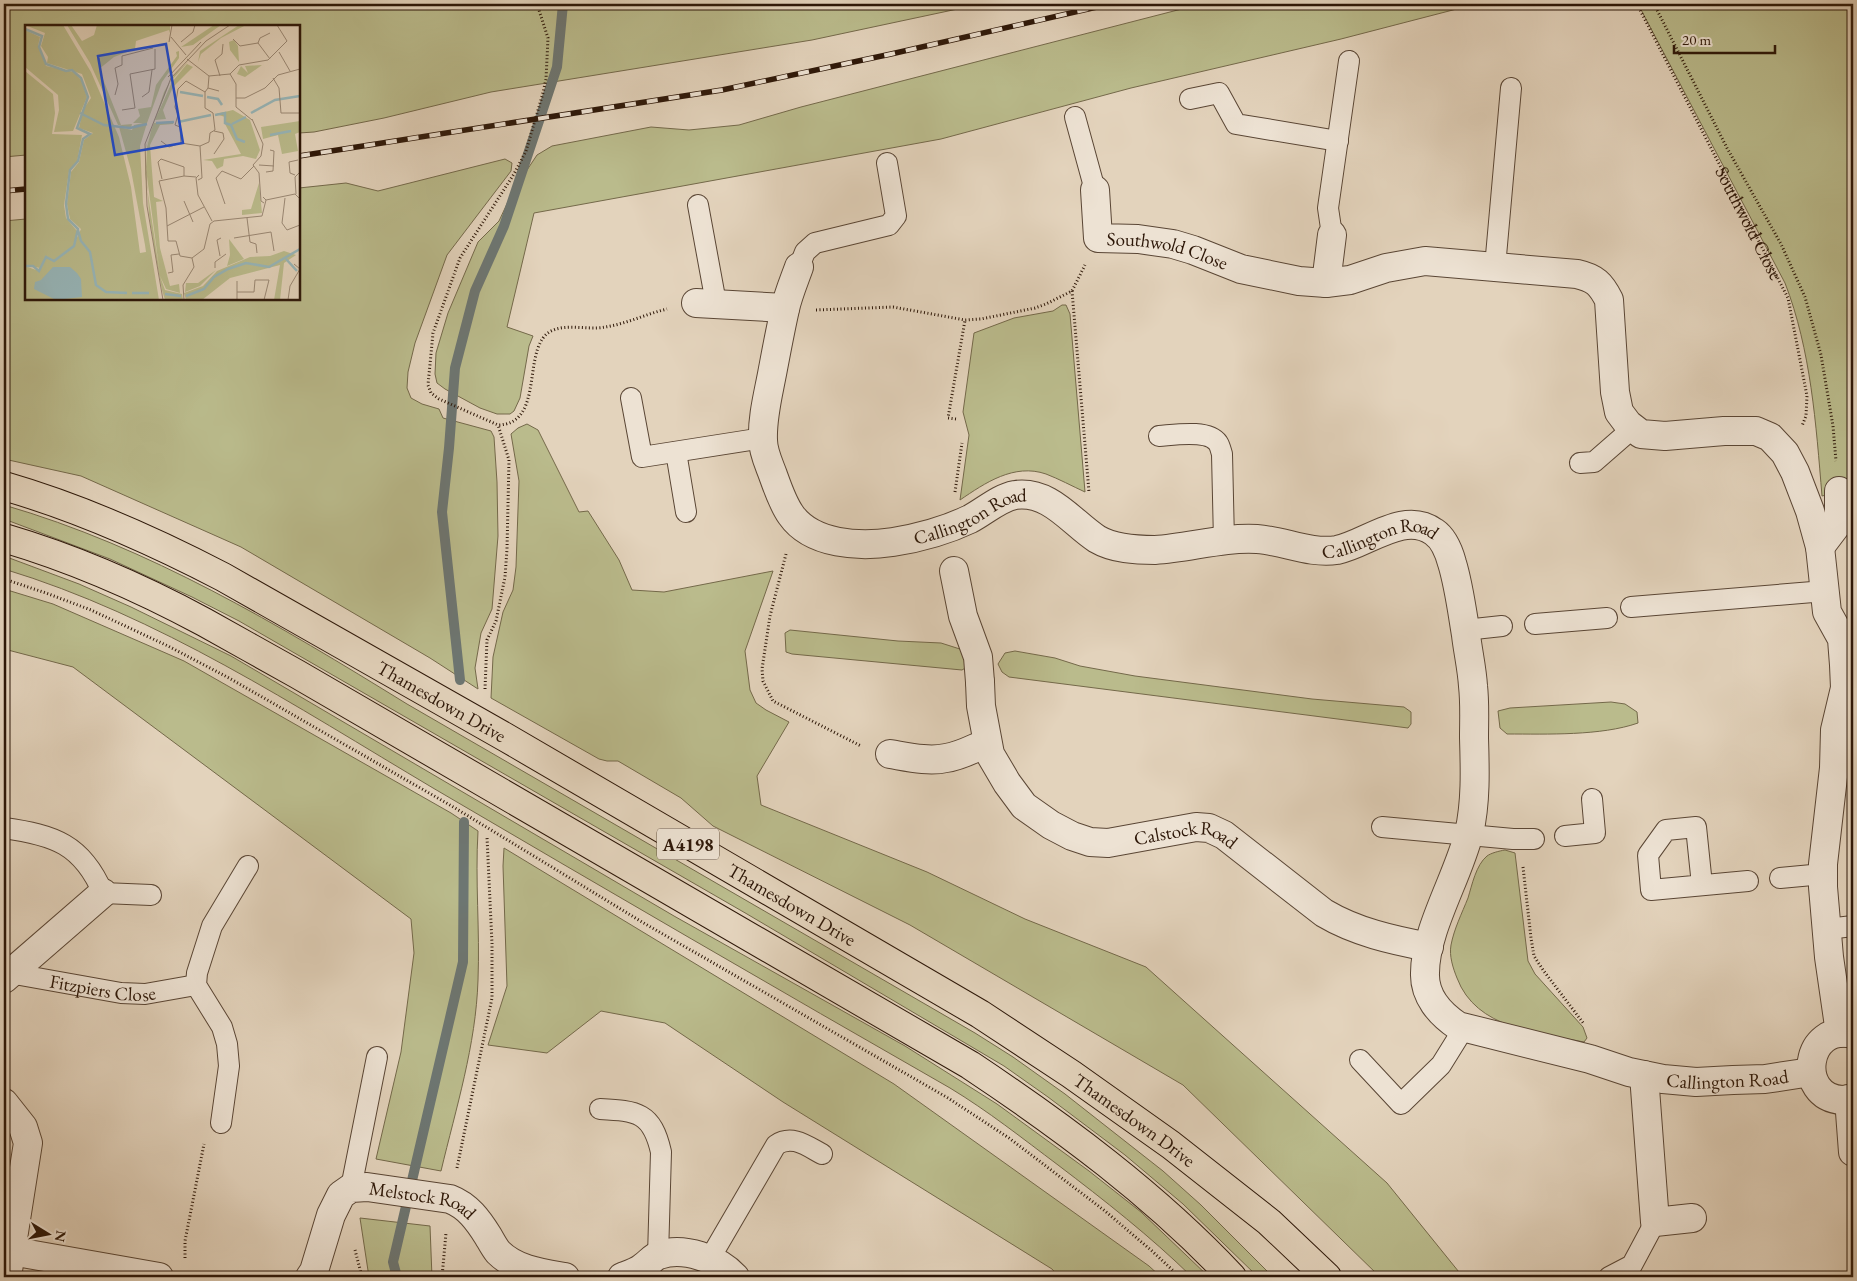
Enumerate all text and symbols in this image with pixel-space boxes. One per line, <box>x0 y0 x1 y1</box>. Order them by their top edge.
scale bar <box>1674 22 1776 54</box>
inset map <box>25 25 300 300</box>
text: 20 m <box>1682 30 1711 49</box>
street label: Southwold Close <box>1710 162 1789 284</box>
street label: Southwold Close <box>1106 226 1232 275</box>
street label: Callington Road <box>911 482 1027 550</box>
street label: Callington Road <box>1322 512 1445 563</box>
street label: Thamesdown Drive <box>373 655 511 748</box>
street label: Calstock Road <box>1132 814 1244 854</box>
road number: A4198 <box>657 829 719 860</box>
street label: Thamesdown Drive <box>723 857 861 952</box>
street label: Fitzpiers Close <box>48 968 158 1007</box>
street label: Callington Road <box>1665 1063 1790 1095</box>
street label: Thamesdown Drive <box>1069 1067 1201 1172</box>
street label: Melstock Road <box>368 1175 483 1225</box>
north arrow <box>22 1208 72 1258</box>
text: N <box>51 1229 71 1244</box>

